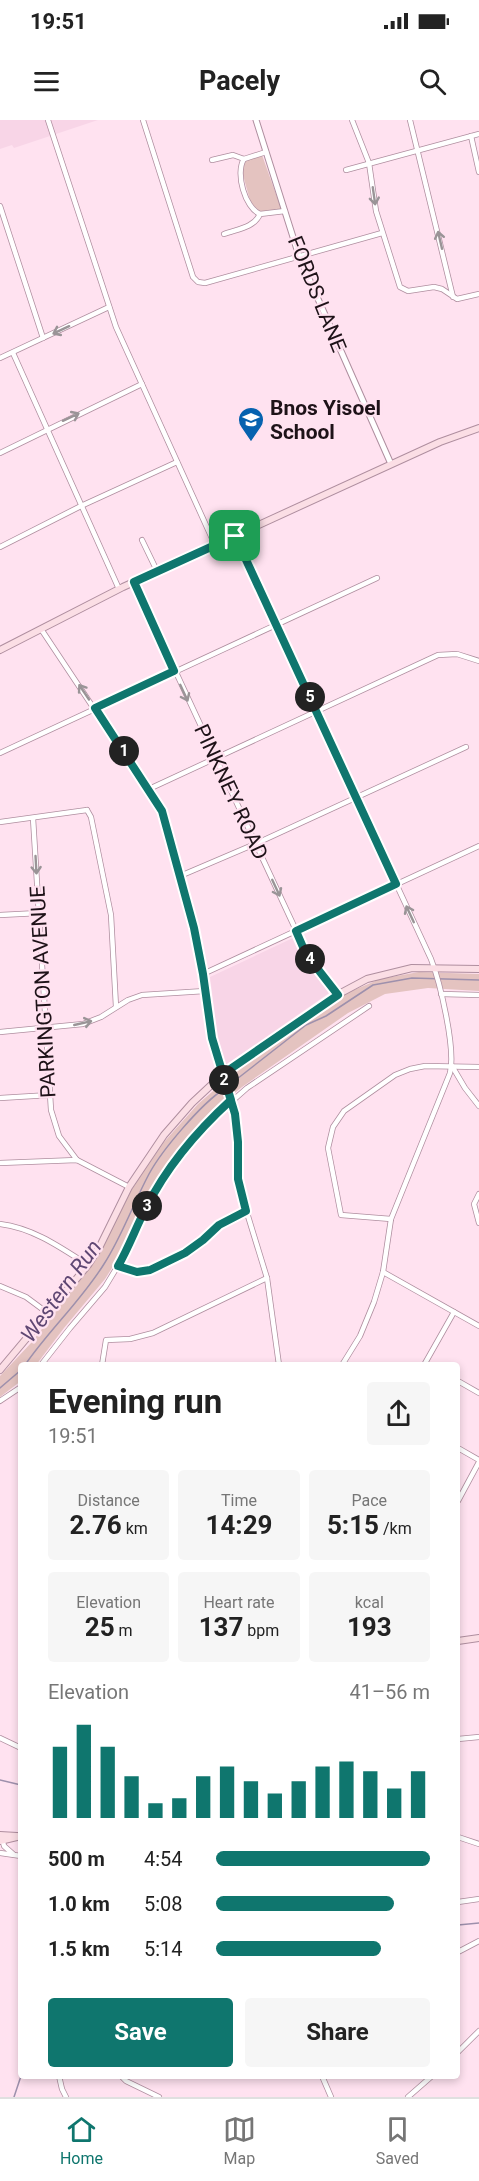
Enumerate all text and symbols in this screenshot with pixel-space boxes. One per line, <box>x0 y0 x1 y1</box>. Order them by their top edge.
text: 19:51 <box>30 9 87 34</box>
icon: menu <box>30 65 63 98</box>
text: Pacely <box>199 65 280 97</box>
icon: search <box>416 65 449 98</box>
one-way arrow <box>368 185 379 205</box>
one-way arrow <box>433 231 445 250</box>
street label: FORDS LANE <box>283 233 351 355</box>
one-way arrow <box>52 324 70 336</box>
place label: Bnos Yisoel School <box>270 396 381 444</box>
school or university icon: Bnos Yisoel School <box>236 405 266 443</box>
one-way arrow <box>62 411 80 423</box>
pin <box>209 510 260 561</box>
icon: arrive <box>218 519 251 552</box>
pin: 5 <box>295 682 325 712</box>
one-way arrow <box>179 683 191 701</box>
one-way arrow <box>78 684 90 701</box>
text: 5 <box>305 687 315 706</box>
street label: PINKNEY ROAD <box>189 721 273 863</box>
pin: 1 <box>109 736 139 766</box>
text: 1 <box>119 741 129 760</box>
one-way arrow <box>30 855 41 875</box>
one-way arrow <box>270 879 282 897</box>
street label: PARKINGTON AVENUE <box>25 885 61 1099</box>
one-way arrow <box>404 906 416 924</box>
pin: 4 <box>295 944 325 974</box>
text: 4 <box>305 949 315 968</box>
one-way arrow <box>73 1017 92 1029</box>
pin: 2 <box>209 1065 239 1095</box>
text: 2 <box>219 1070 229 1089</box>
pin: 3 <box>132 1191 162 1221</box>
text: 3 <box>142 1196 152 1215</box>
water label: Western Run <box>16 1235 106 1347</box>
text: Evening run <box>48 1382 222 1421</box>
button: share <box>367 1382 430 1445</box>
text: 19:51 <box>48 1424 98 1448</box>
text: Distance <box>78 1491 140 1510</box>
text: Time <box>221 1491 257 1510</box>
text: Pace <box>352 1491 387 1510</box>
text: 2.76 <box>69 1510 122 1540</box>
text: 14:29 <box>205 1510 272 1540</box>
text: 5:15 <box>327 1510 379 1540</box>
text: km <box>122 1519 148 1538</box>
text: /km <box>379 1519 412 1538</box>
text: Elevation <box>76 1593 141 1612</box>
text: Heart rate <box>203 1593 275 1612</box>
text: kcal <box>355 1593 384 1612</box>
text: 25 <box>85 1612 115 1642</box>
text: 137 <box>199 1612 243 1642</box>
text: 193 <box>347 1612 392 1642</box>
text: m <box>115 1621 133 1640</box>
text: bpm <box>243 1621 279 1640</box>
text: Elevation <box>48 1680 129 1704</box>
text: 41–56 m <box>349 1680 430 1704</box>
text: 500 m <box>48 1847 105 1871</box>
text: 4:54 <box>144 1847 183 1871</box>
text: 1.0 km <box>48 1892 110 1916</box>
text: 5:08 <box>144 1892 183 1916</box>
text: 1.5 km <box>48 1937 110 1961</box>
text: 5:14 <box>144 1937 183 1961</box>
button: Save <box>48 1998 233 2067</box>
button: Share <box>245 1998 430 2067</box>
tab: Home <box>60 2113 103 2168</box>
tab: Map <box>223 2113 256 2168</box>
tab: Saved <box>376 2113 419 2168</box>

